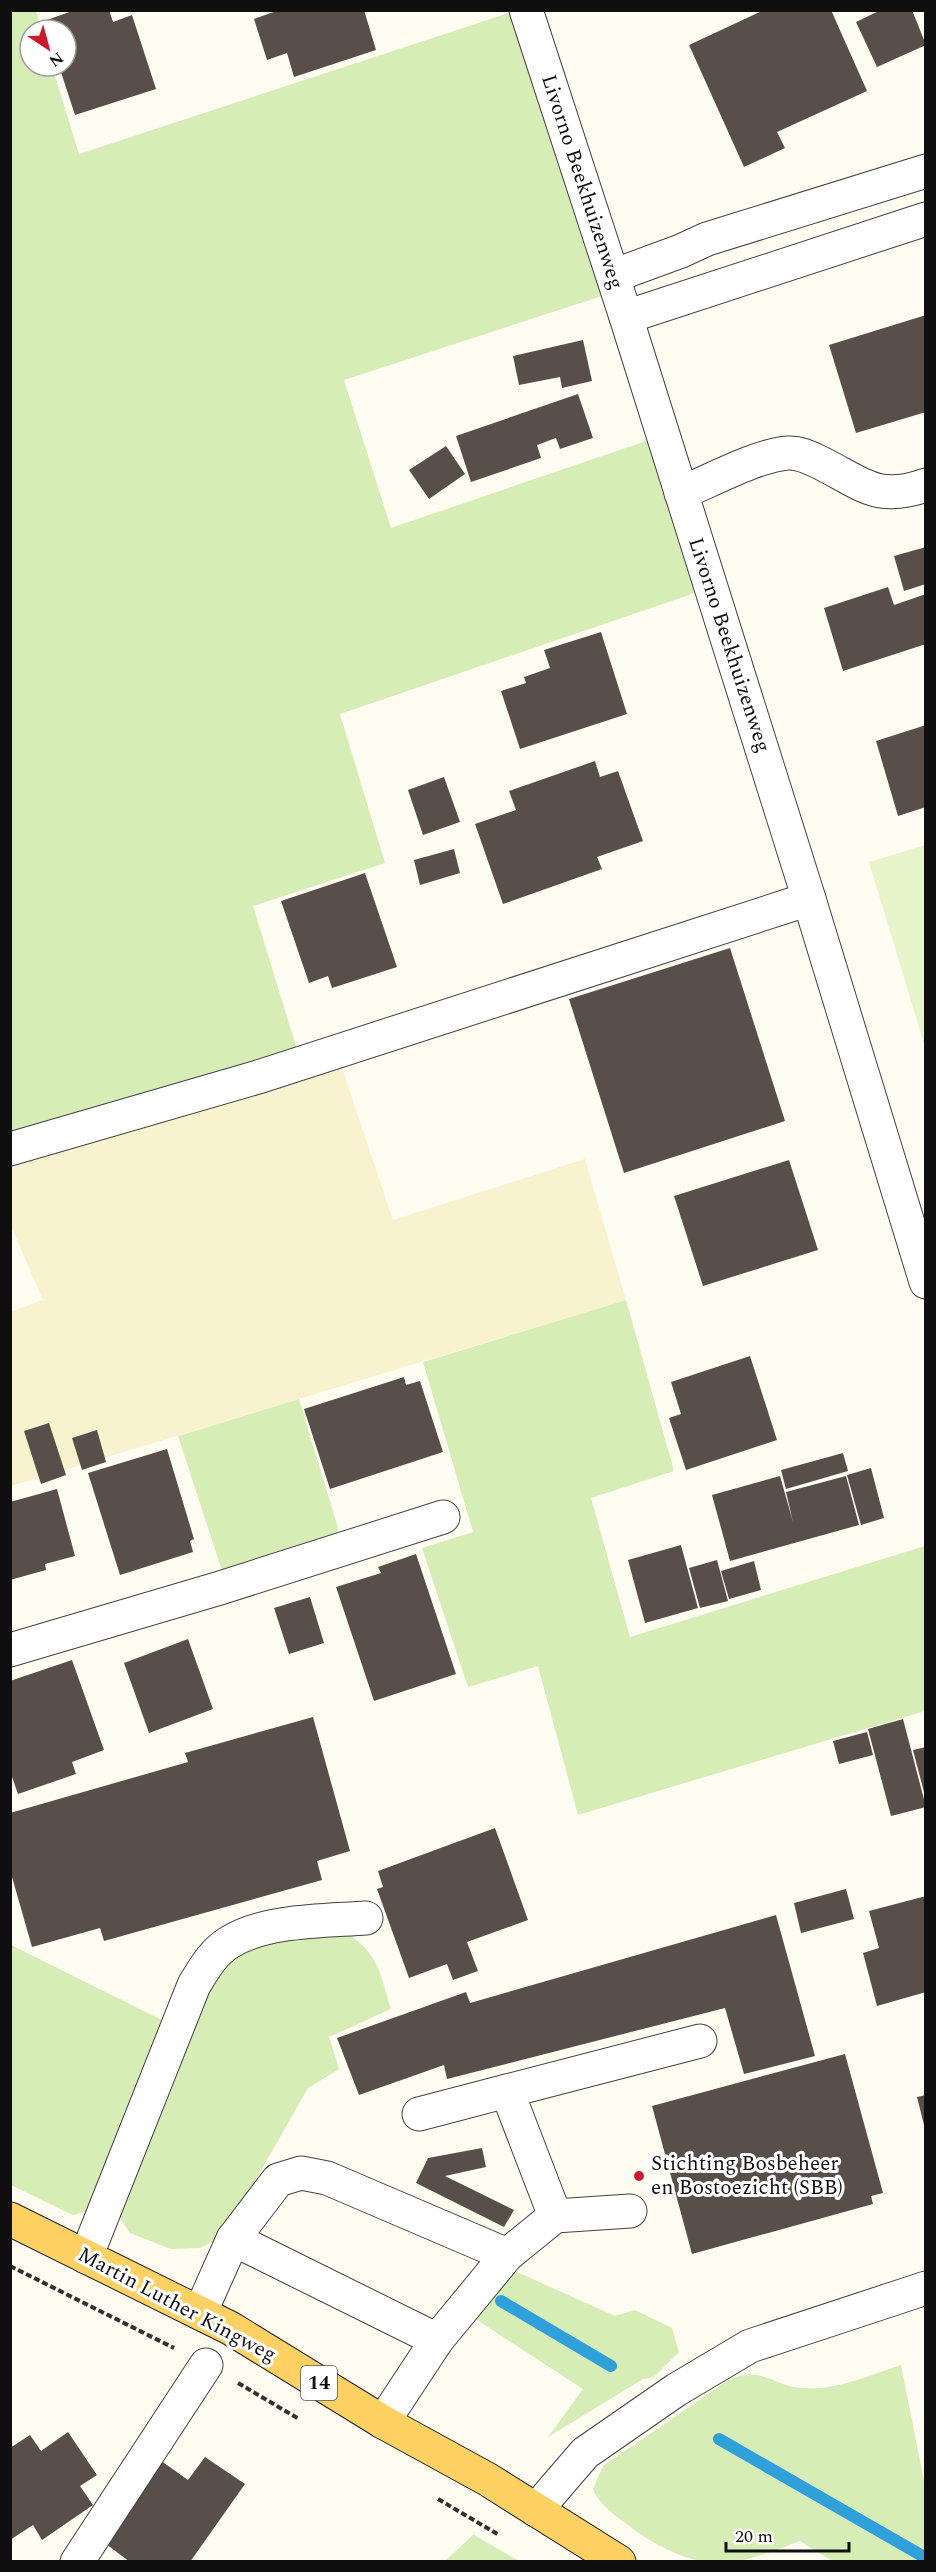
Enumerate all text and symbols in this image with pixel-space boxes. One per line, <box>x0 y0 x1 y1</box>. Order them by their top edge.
north arrow <box>18 18 78 78</box>
text: N <box>44 46 69 73</box>
street label: Livorno Beekhuizenweg <box>532 70 632 294</box>
street label: Livorno Beekhuizenweg <box>679 533 779 757</box>
place label: Stichting Bosbeheer en Bostoezicht (SBB) <box>651 2148 843 2204</box>
marker: Stichting Bosbeheer en Bostoezicht (SBB) <box>632 2169 646 2183</box>
street label: Martin Luther Kingweg <box>72 2239 282 2371</box>
road number: 14 <box>301 2366 337 2400</box>
scale bar <box>726 2515 849 2553</box>
text: 20 m <box>735 2523 773 2550</box>

